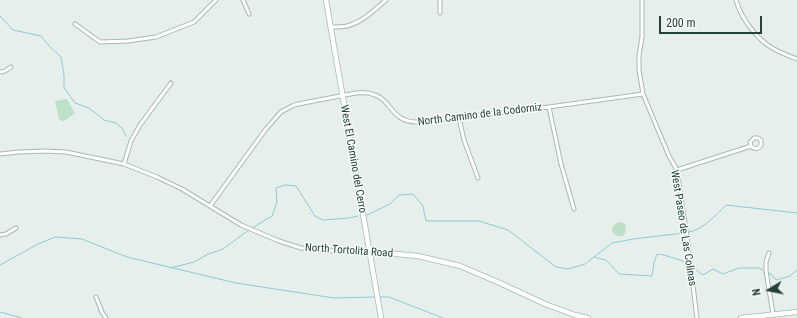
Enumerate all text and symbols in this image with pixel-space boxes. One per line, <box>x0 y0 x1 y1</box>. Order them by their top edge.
scale bar <box>661 8 764 34</box>
text: 200 m <box>666 16 696 30</box>
street label: North Camino de la Codorniz <box>417 101 543 129</box>
street label: West El Camino del Cerro <box>337 104 369 214</box>
street label: West Paseo de Las Colinas <box>667 169 699 287</box>
street label: North Tortolita Road <box>305 241 393 261</box>
north arrow <box>749 270 789 310</box>
text: N <box>750 288 764 297</box>

